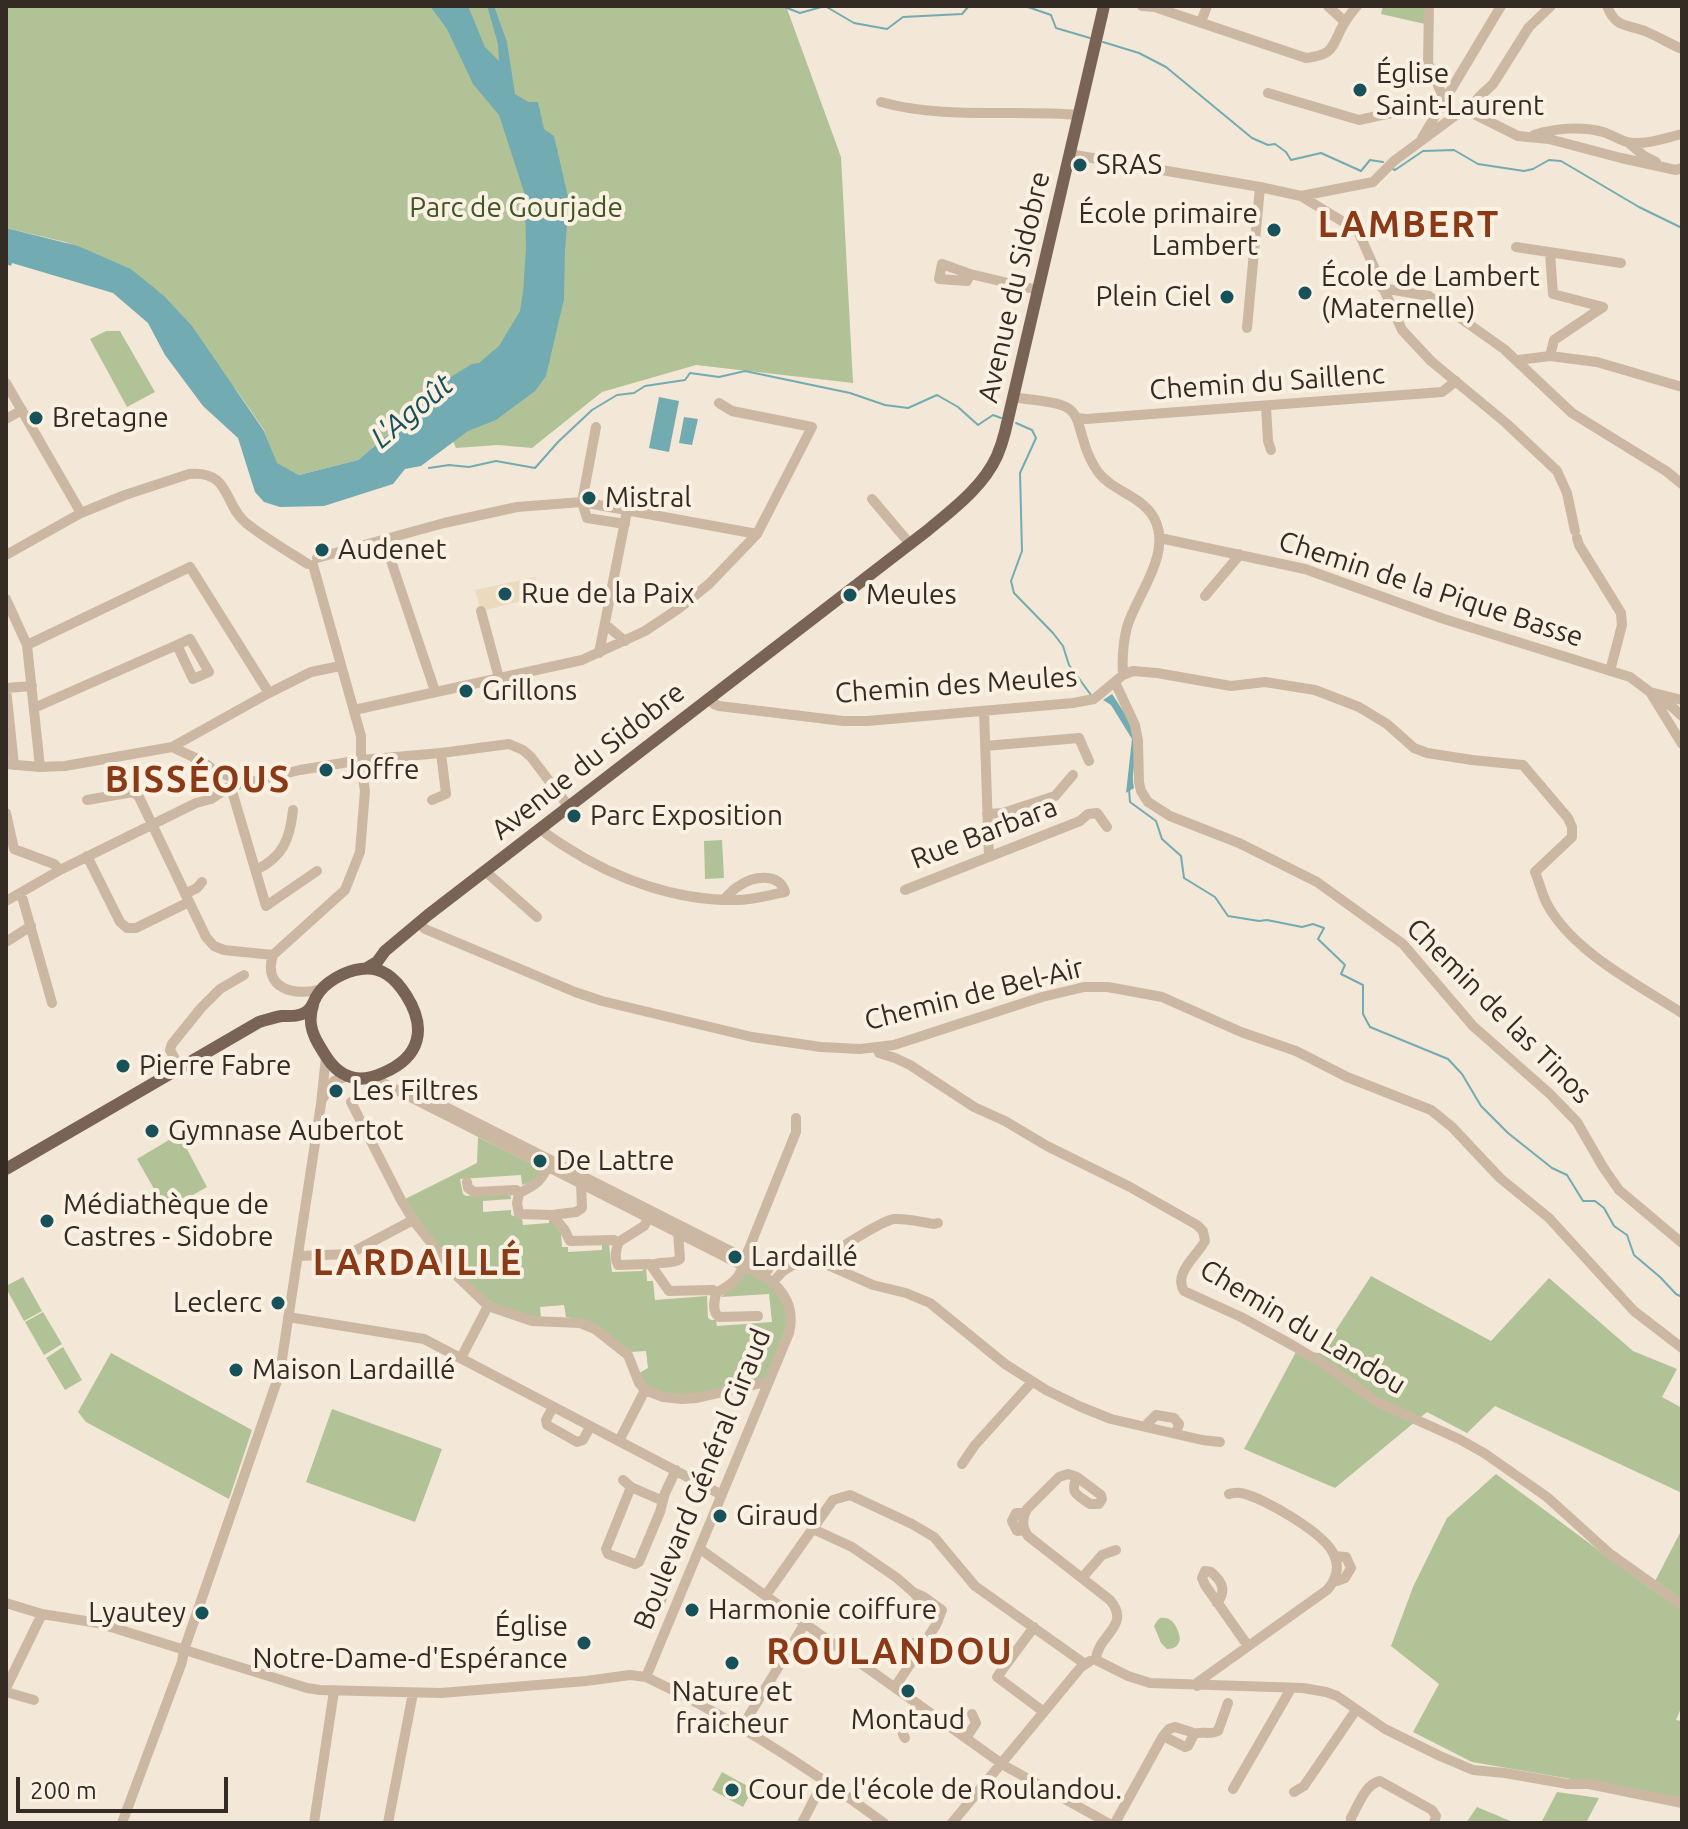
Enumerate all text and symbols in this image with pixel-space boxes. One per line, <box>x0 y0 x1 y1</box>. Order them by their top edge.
place label: Église Saint-Laurent <box>1376 57 1544 123</box>
marker: Église Saint-Laurent <box>1351 81 1369 99</box>
place label: SRAS <box>1096 148 1162 182</box>
marker: SRAS <box>1071 156 1089 174</box>
street label: Avenue du Sidobre <box>971 168 1057 406</box>
park label: Parc de Gourjade <box>409 191 623 225</box>
place label: École primaire Lambert <box>1079 197 1258 263</box>
district label: LAMBERT <box>1318 203 1500 247</box>
marker: École primaire Lambert <box>1265 221 1283 239</box>
place label: École de Lambert (Maternelle) <box>1321 260 1540 326</box>
place label: Plein Ciel <box>1096 280 1211 314</box>
marker: École de Lambert (Maternelle) <box>1296 284 1314 302</box>
marker: Plein Ciel <box>1218 288 1236 306</box>
street label: Chemin du Saillenc <box>1148 357 1386 407</box>
water label: L'Agoût <box>363 366 461 456</box>
place label: Bretagne <box>52 401 169 435</box>
marker: Bretagne <box>27 409 45 427</box>
place label: Mistral <box>605 481 692 515</box>
marker: Mistral <box>580 489 598 507</box>
street label: Chemin de la Pique Basse <box>1275 524 1587 654</box>
place label: Audenet <box>338 533 446 567</box>
marker: Audenet <box>313 541 331 559</box>
place label: Rue de la Paix <box>521 577 695 611</box>
place label: Meules <box>866 578 957 612</box>
marker: Rue de la Paix <box>496 585 514 603</box>
marker: Meules <box>841 586 859 604</box>
street label: Chemin des Meules <box>834 660 1078 710</box>
place label: Grillons <box>482 674 577 708</box>
street label: Avenue du Sidobre <box>485 675 691 847</box>
marker: Grillons <box>457 682 475 700</box>
place label: Joffre <box>342 753 420 787</box>
district label: BISSÉOUS <box>105 758 291 802</box>
marker: Joffre <box>317 761 335 779</box>
street label: Rue Barbara <box>906 790 1062 876</box>
place label: Parc Exposition <box>590 799 783 833</box>
marker: Parc Exposition <box>565 807 583 825</box>
street label: Chemin de las Tinos <box>1399 911 1599 1111</box>
street label: Chemin de Bel-Air <box>861 951 1087 1037</box>
place label: Pierre Fabre <box>139 1049 292 1083</box>
marker: Pierre Fabre <box>114 1057 132 1075</box>
place label: Les Filtres <box>352 1074 478 1108</box>
marker: Les Filtres <box>327 1082 345 1100</box>
place label: Gymnase Aubertot <box>168 1114 403 1148</box>
marker: Gymnase Aubertot <box>143 1122 161 1140</box>
place label: De Lattre <box>556 1144 674 1178</box>
marker: De Lattre <box>531 1152 549 1170</box>
place label: Médiathèque de Castres - Sidobre <box>63 1188 274 1254</box>
marker: Médiathèque de Castres - Sidobre <box>38 1212 56 1230</box>
place label: Lardaillé <box>751 1240 858 1274</box>
district label: LARDAILLÉ <box>313 1241 523 1285</box>
marker: Lardaillé <box>726 1248 744 1266</box>
street label: Chemin du Landou <box>1194 1252 1412 1402</box>
place label: Leclerc <box>173 1286 262 1320</box>
marker: Leclerc <box>269 1294 287 1312</box>
street label: Boulevard Général Giraud <box>626 1324 778 1634</box>
place label: Maison Lardaillé <box>252 1353 455 1387</box>
marker: Maison Lardaillé <box>227 1361 245 1379</box>
place label: Giraud <box>736 1499 819 1533</box>
marker: Giraud <box>711 1507 729 1525</box>
place label: Harmonie coiffure <box>708 1593 937 1627</box>
place label: Lyautey <box>88 1596 186 1630</box>
marker: Harmonie coiffure <box>683 1601 701 1619</box>
marker: Lyautey <box>193 1604 211 1622</box>
place label: Église Notre-Dame-d'Espérance <box>252 1610 568 1676</box>
district label: ROULANDOU <box>766 1630 1014 1674</box>
marker: Église Notre-Dame-d'Espérance <box>575 1634 593 1652</box>
marker: Nature et fraicheur <box>723 1654 741 1672</box>
place label: Nature et fraicheur <box>672 1675 792 1741</box>
marker: Montaud <box>899 1682 917 1700</box>
place label: Montaud <box>851 1703 965 1737</box>
scale bar <box>20 1761 232 1811</box>
place label: Cour de l'école de Roulandou. <box>748 1773 1122 1807</box>
text: 200 m <box>30 1777 97 1804</box>
marker: Cour de l'école de Roulandou. <box>723 1781 741 1799</box>

